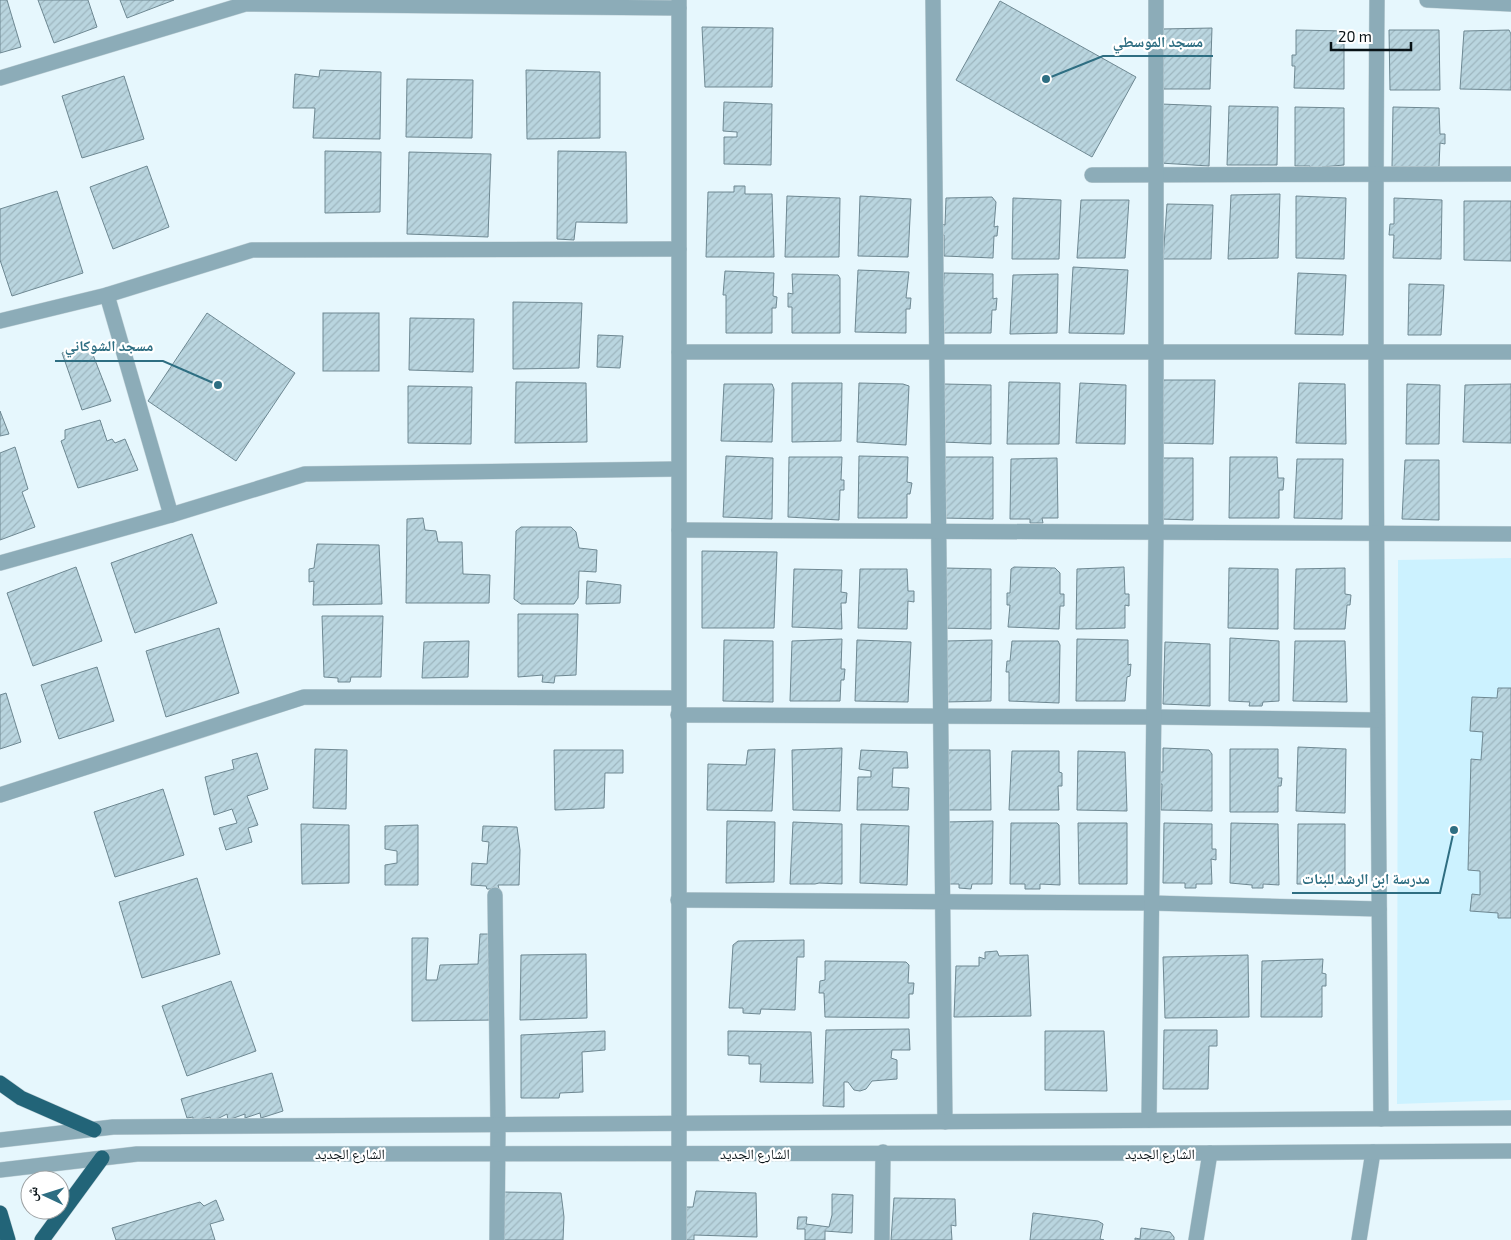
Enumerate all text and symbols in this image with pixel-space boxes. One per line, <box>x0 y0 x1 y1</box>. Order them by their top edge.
scale bar <box>1331 20 1411 52</box>
callout: مسجد الموسطي <box>1103 26 1213 56</box>
text: 20 m <box>1338 27 1372 45</box>
text: مسجد الموسطي <box>1113 32 1203 54</box>
callout: مسجد الشوكاني <box>55 331 163 361</box>
text: مسجد الشوكاني <box>65 336 153 358</box>
callout: مدرسة ابن الرشد للبنات <box>1292 863 1440 893</box>
text: مدرسة ابن الرشد للبنات <box>1302 869 1430 888</box>
street label: الشارع الجديد <box>315 1145 385 1164</box>
street label: الشارع الجديد <box>720 1145 790 1164</box>
street label: الشارع الجديد <box>1125 1145 1195 1164</box>
north arrow <box>20 1170 70 1220</box>
text: ش <box>23 1186 42 1202</box>

